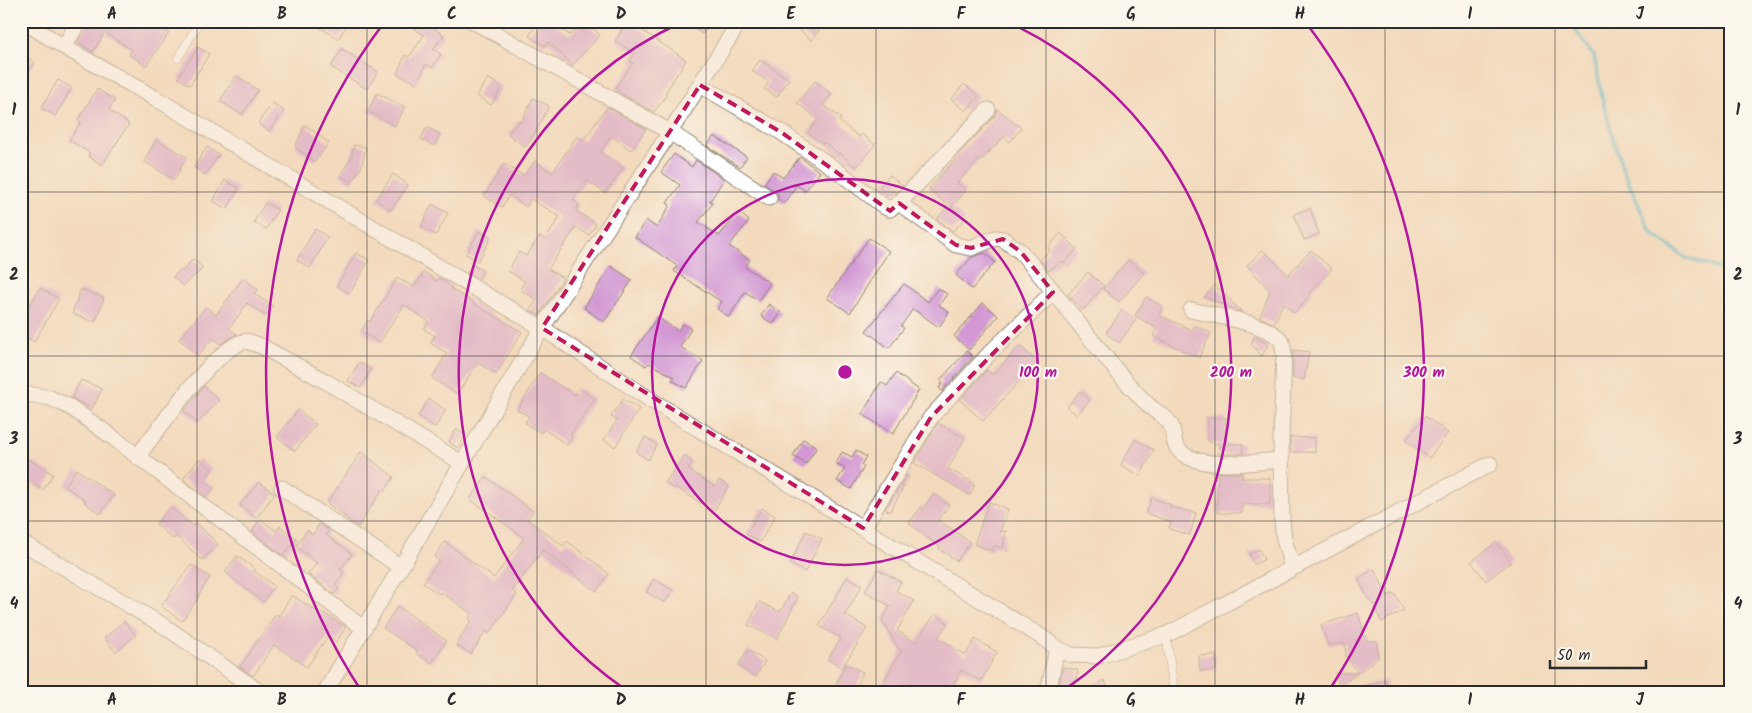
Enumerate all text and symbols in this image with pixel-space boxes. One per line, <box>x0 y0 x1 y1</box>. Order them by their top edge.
text: A <box>107 2 117 27</box>
text: B <box>277 2 287 27</box>
text: C <box>447 2 457 27</box>
text: D <box>616 2 627 27</box>
text: E <box>787 2 797 27</box>
text: F <box>957 2 967 27</box>
text: G <box>1126 2 1136 27</box>
text: H <box>1295 2 1305 27</box>
text: I <box>1468 2 1473 27</box>
text: J <box>1636 2 1645 27</box>
text: 1 <box>12 98 17 123</box>
text: 1 <box>1736 98 1741 123</box>
text: 2 <box>9 263 19 288</box>
text: 2 <box>1733 263 1743 288</box>
text: 100 m <box>1019 361 1057 385</box>
text: 200 m <box>1210 361 1252 385</box>
text: 300 m <box>1402 361 1445 385</box>
centre of rings <box>836 363 854 381</box>
text: 3 <box>9 427 19 452</box>
text: 3 <box>1733 427 1743 452</box>
text: 4 <box>10 592 19 617</box>
text: 4 <box>1734 592 1743 617</box>
scale bar <box>1550 638 1646 670</box>
text: 50 m <box>1557 644 1591 668</box>
text: A <box>107 688 117 713</box>
text: B <box>277 688 287 713</box>
text: C <box>447 688 457 713</box>
text: D <box>616 688 627 713</box>
text: E <box>787 688 797 713</box>
text: F <box>957 688 967 713</box>
text: G <box>1126 688 1136 713</box>
text: H <box>1295 688 1305 713</box>
text: I <box>1468 688 1473 713</box>
text: J <box>1636 688 1645 713</box>

